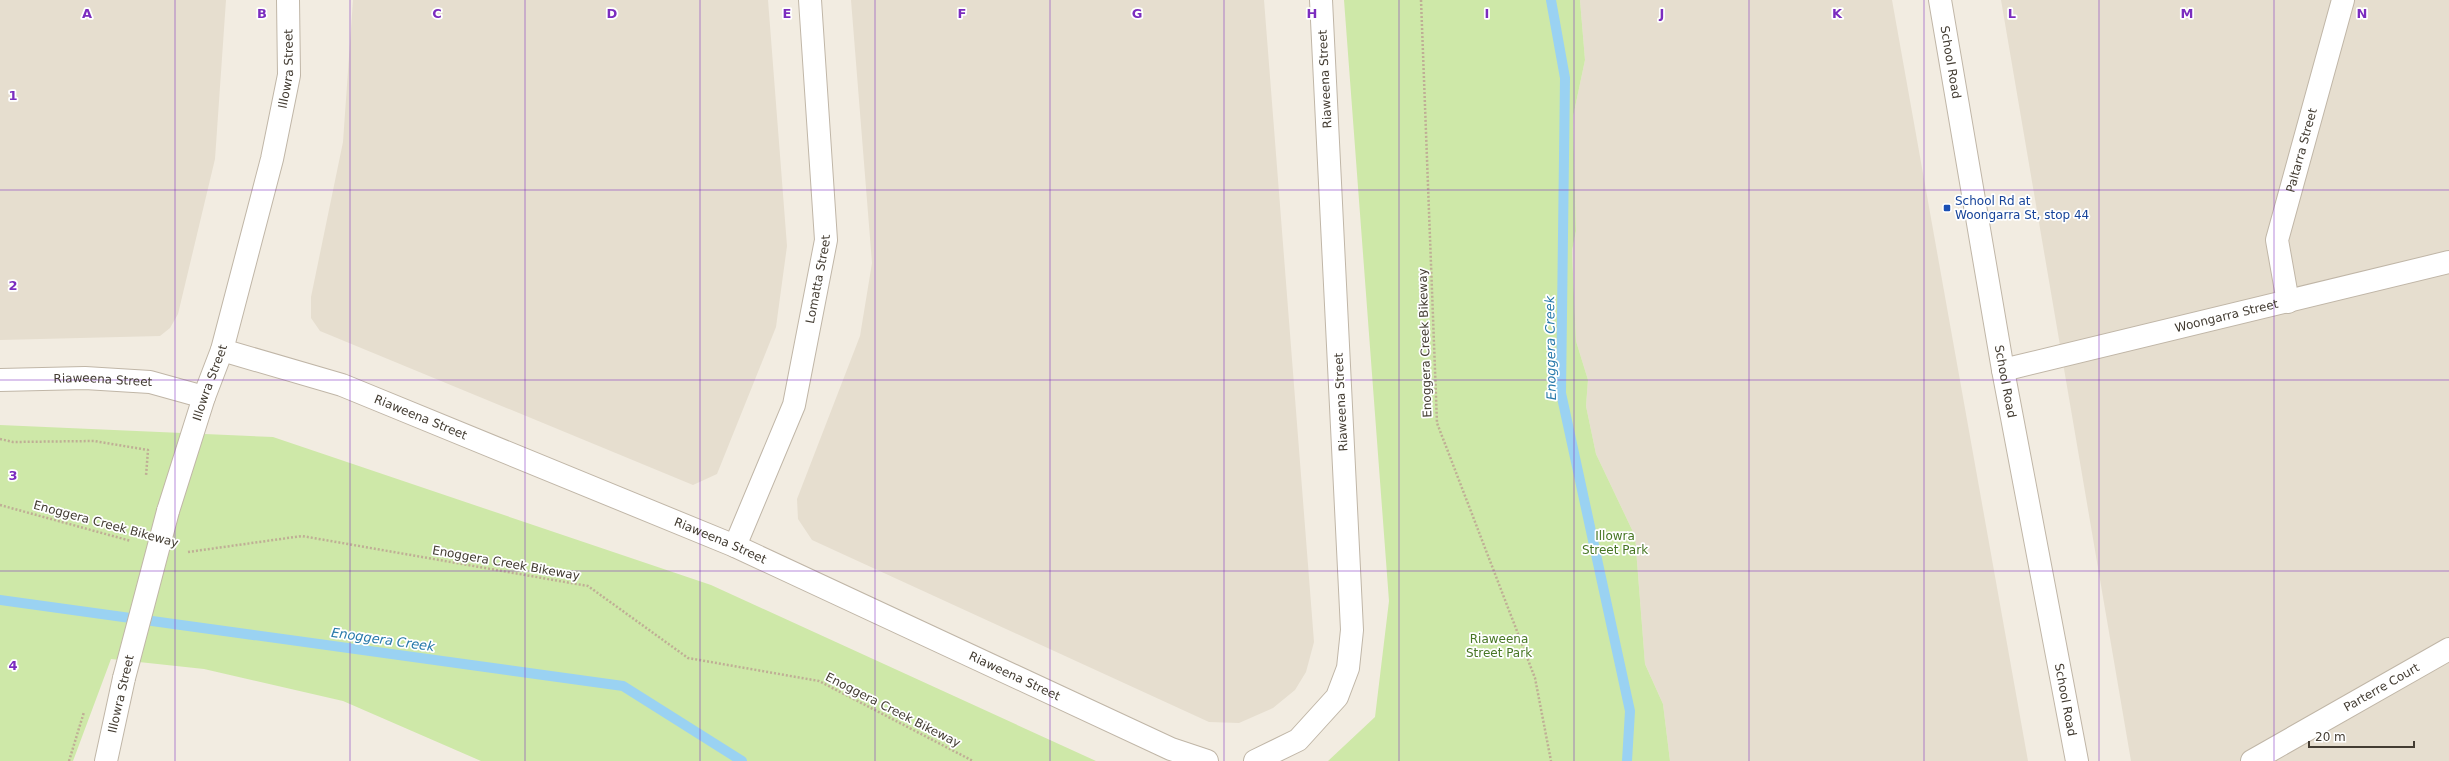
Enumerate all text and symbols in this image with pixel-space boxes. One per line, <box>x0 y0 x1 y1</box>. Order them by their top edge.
text: A <box>82 6 92 21</box>
text: B <box>257 6 267 21</box>
text: C <box>432 6 442 21</box>
text: D <box>607 6 618 21</box>
text: E <box>783 6 791 21</box>
text: F <box>958 6 966 21</box>
text: G <box>1132 6 1142 21</box>
text: H <box>1307 6 1317 21</box>
text: I <box>1485 6 1489 21</box>
text: J <box>1659 6 1664 21</box>
text: K <box>1832 6 1843 21</box>
text: L <box>2008 6 2016 21</box>
text: M <box>2181 6 2193 21</box>
text: N <box>2357 6 2367 21</box>
street label: School Road <box>1937 25 1964 100</box>
street label: Illowra Street <box>275 29 296 110</box>
street label: Riaweena Street <box>1315 29 1335 129</box>
text: 1 <box>8 88 18 103</box>
street label: Paltarra Street <box>2283 106 2320 194</box>
place label: School Rd at Woongarra St, stop 44 <box>1955 194 2089 222</box>
marker: School Rd at Woongarra St, stop 44 <box>1942 203 1952 213</box>
street label: Lomatta Street <box>803 234 833 325</box>
street label: Enoggera Creek Bikeway <box>1415 268 1435 418</box>
text: 2 <box>8 278 18 293</box>
water label: Enoggera Creek <box>1542 295 1559 400</box>
street label: Woongarra Street <box>2173 297 2280 335</box>
street label: Illowra Street <box>190 343 230 423</box>
street label: School Road <box>1992 344 2019 419</box>
street label: Riaweena Street <box>1331 352 1351 452</box>
street label: Riaweena Street <box>53 371 153 389</box>
street label: Riaweena Street <box>372 392 469 443</box>
text: 3 <box>8 468 18 483</box>
street label: Enoggera Creek Bikeway <box>32 498 180 550</box>
street label: Riaweena Street <box>672 515 769 567</box>
park label: Illowra Street Park <box>1582 529 1648 557</box>
street label: Enoggera Creek Bikeway <box>431 543 581 583</box>
water label: Enoggera Creek <box>330 625 436 654</box>
park label: Riaweena Street Park <box>1466 632 1532 660</box>
street label: Riaweena Street <box>967 649 1063 703</box>
street label: Illowra Street <box>105 653 137 735</box>
text: 4 <box>8 658 18 673</box>
street label: Parterre Court <box>2341 660 2422 714</box>
street label: School Road <box>2052 662 2079 737</box>
street label: Enoggera Creek Bikeway <box>823 670 963 750</box>
scale bar <box>2309 723 2414 749</box>
text: 20 m <box>2315 730 2346 744</box>

